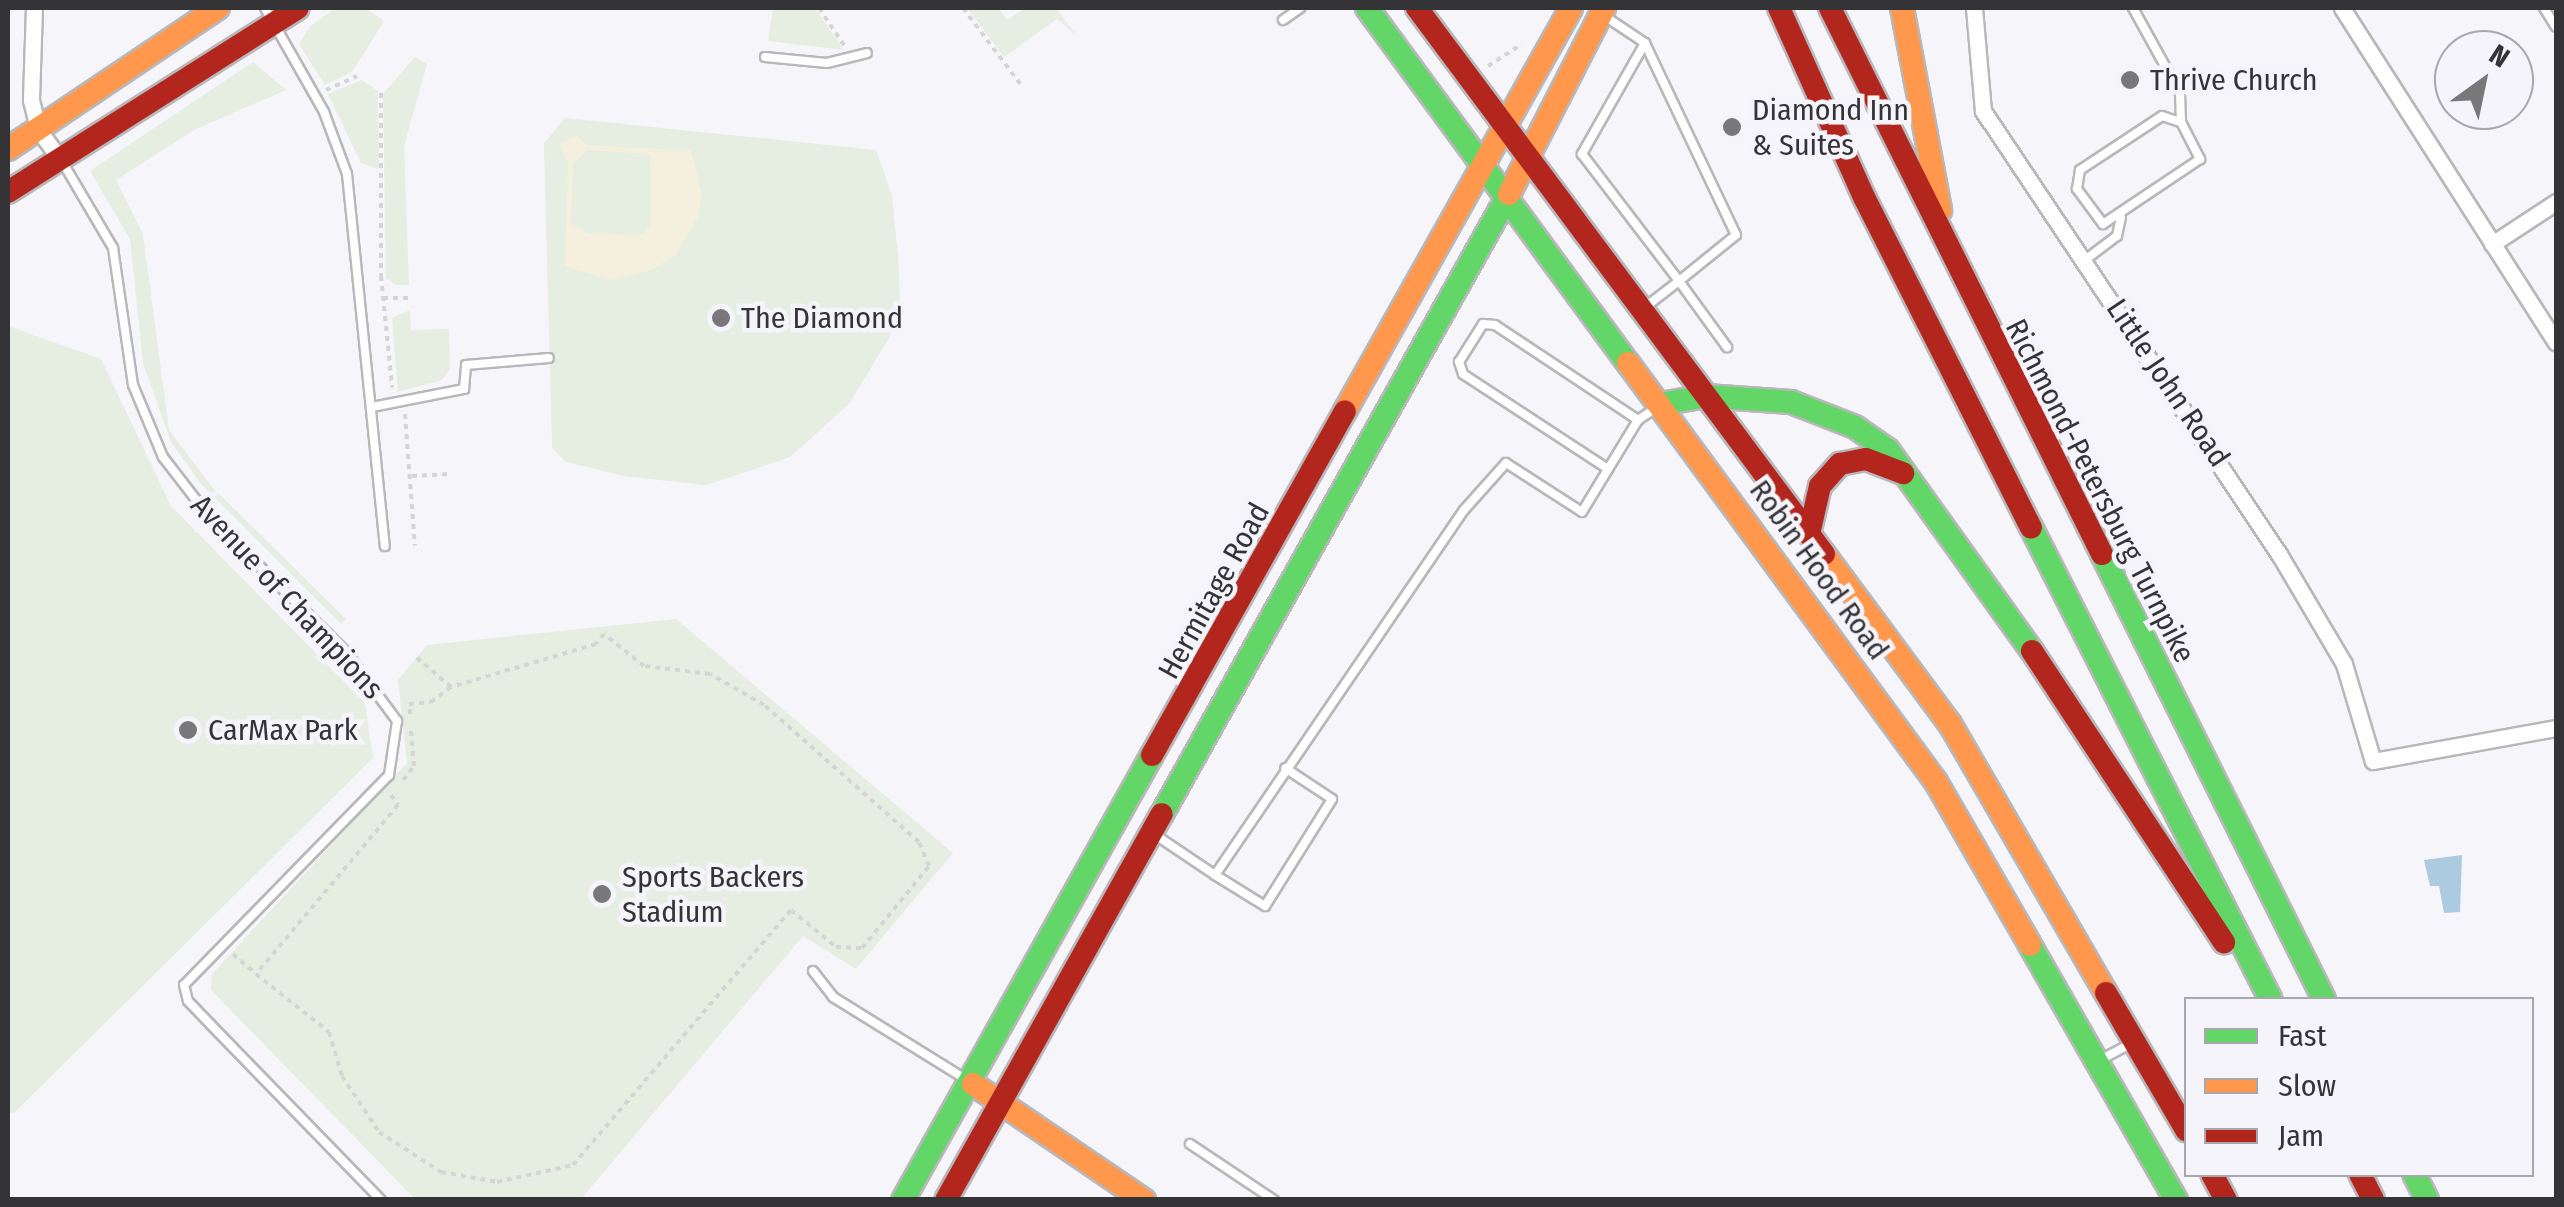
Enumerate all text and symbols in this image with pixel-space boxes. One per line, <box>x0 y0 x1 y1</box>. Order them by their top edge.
north arrow <box>2434 30 2534 130</box>
text: N <box>2483 38 2516 75</box>
place label: Thrive Church <box>2150 62 2318 98</box>
marker: Thrive Church <box>2119 69 2141 91</box>
place label: Diamond Inn & Suites <box>1752 92 1909 162</box>
marker: Diamond Inn & Suites <box>1721 116 1743 138</box>
street label: Little John Road <box>2099 292 2237 474</box>
place label: The Diamond <box>741 300 903 336</box>
marker: The Diamond <box>710 307 732 329</box>
street label: Richmond-Petersburg Turnpike <box>1998 313 2202 669</box>
street label: Robin Hood Road <box>1742 473 1896 667</box>
street label: Avenue of Champions <box>183 488 391 706</box>
street label: Hermitage Road <box>1151 497 1277 685</box>
place label: CarMax Park <box>208 712 358 748</box>
marker: CarMax Park <box>177 719 199 741</box>
place label: Sports Backers Stadium <box>622 859 804 930</box>
marker: Sports Backers Stadium <box>591 883 613 905</box>
legend <box>2184 997 2534 1177</box>
text: Fast <box>2278 1018 2326 1054</box>
text: Slow <box>2278 1068 2336 1104</box>
text: Jam <box>2278 1118 2324 1154</box>

